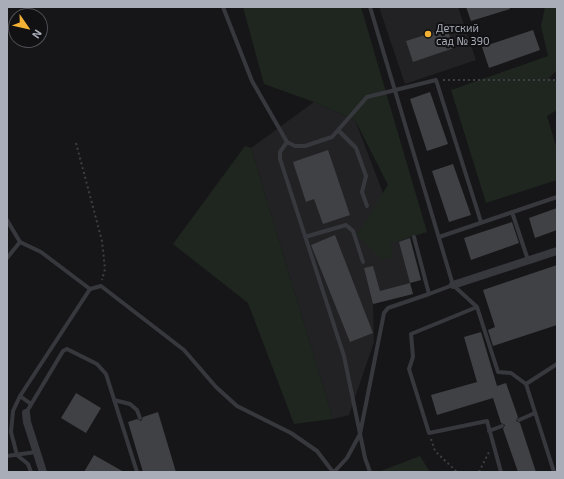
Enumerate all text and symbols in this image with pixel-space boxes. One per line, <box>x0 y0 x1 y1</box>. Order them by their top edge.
north arrow <box>8 8 48 48</box>
place label: Детский сад № 390 <box>436 21 490 47</box>
text: N <box>30 27 45 41</box>
marker: Детский сад № 390 <box>423 29 433 39</box>

